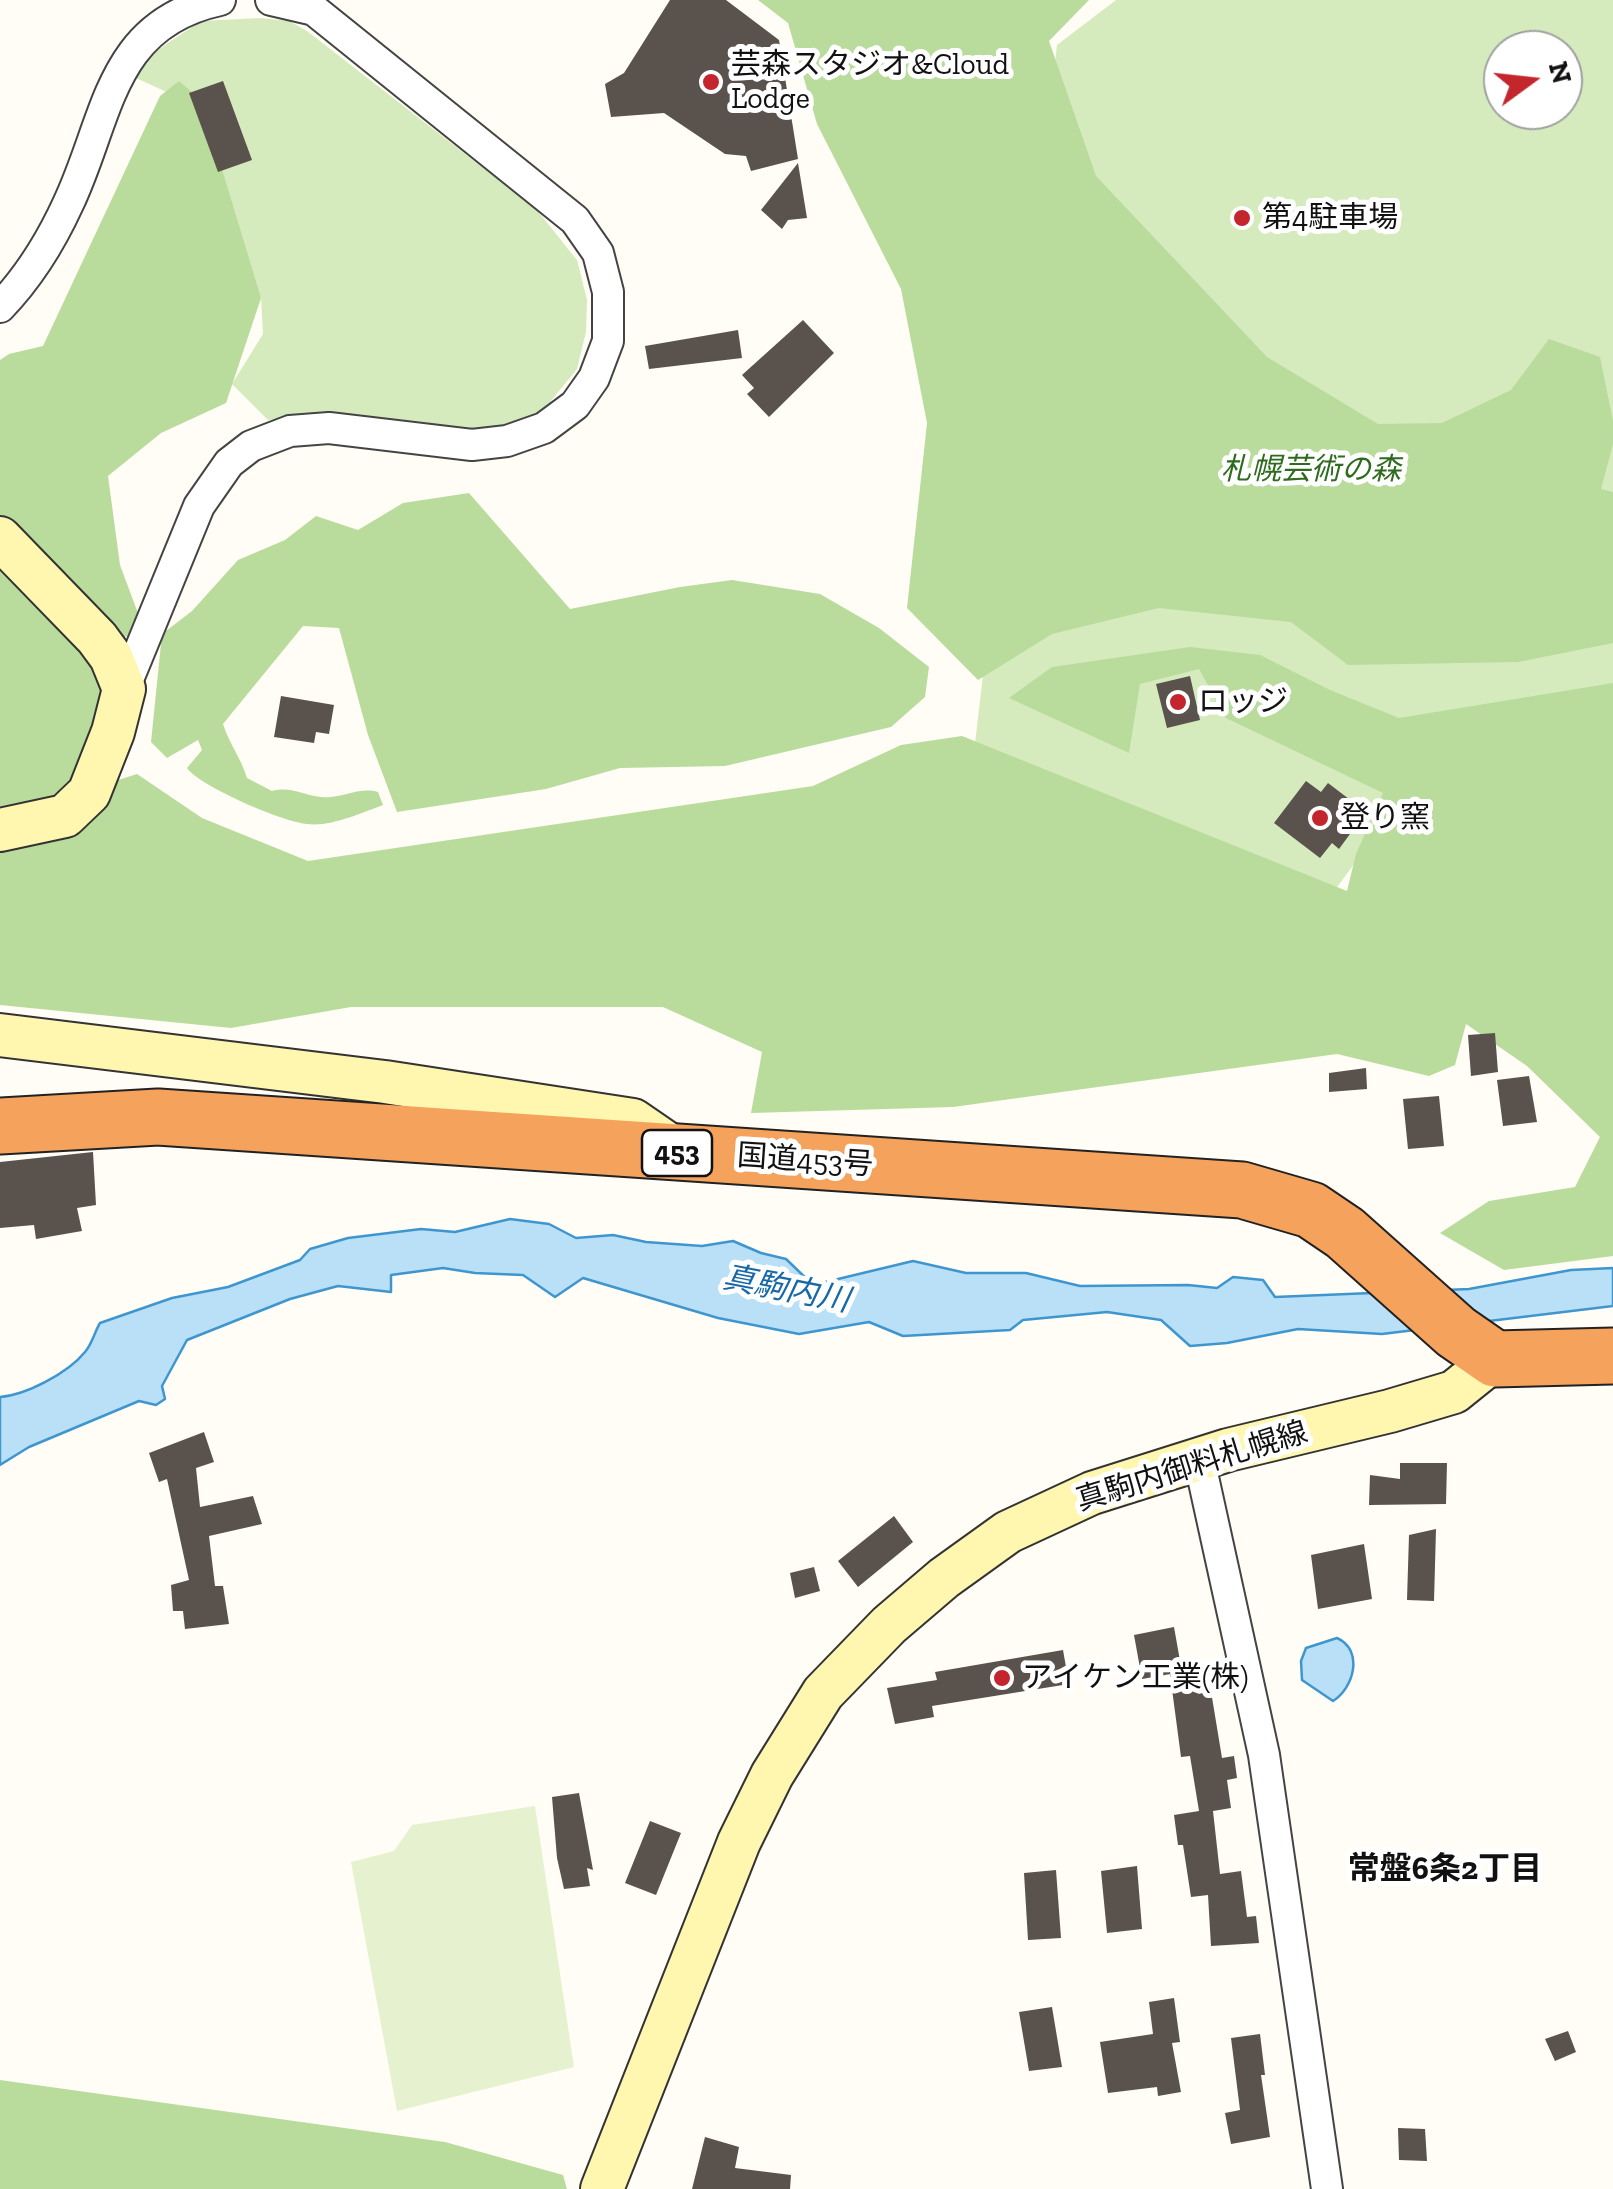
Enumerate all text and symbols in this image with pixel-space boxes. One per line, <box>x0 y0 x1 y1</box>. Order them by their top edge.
north arrow <box>1483 30 1583 130</box>
place label: 芸森スタジオ&Cloud Lodge <box>731 47 1009 118</box>
text: N <box>1542 58 1579 87</box>
marker: 芸森スタジオ&Cloud Lodge <box>700 71 722 93</box>
place label: 第4駐車場 <box>1262 200 1398 236</box>
marker: 第4駐車場 <box>1231 207 1253 229</box>
park label: 札幌芸術の森 <box>1221 452 1401 488</box>
place label: ロッジ <box>1198 684 1288 720</box>
marker: ロッジ <box>1167 691 1189 713</box>
place label: 登り窯 <box>1340 800 1430 836</box>
marker: 登り窯 <box>1309 807 1331 829</box>
road number: 453 <box>642 1130 712 1176</box>
street label: 国道453号 <box>736 1138 874 1184</box>
water label: 真駒内川 <box>720 1259 852 1321</box>
street label: 真駒内御料札幌線 <box>1072 1415 1312 1519</box>
place label: アイケン工業(株) <box>1022 1660 1248 1696</box>
marker: アイケン工業(株) <box>991 1667 1013 1689</box>
district label: 常盤6条2丁目 <box>1348 1851 1542 1889</box>

